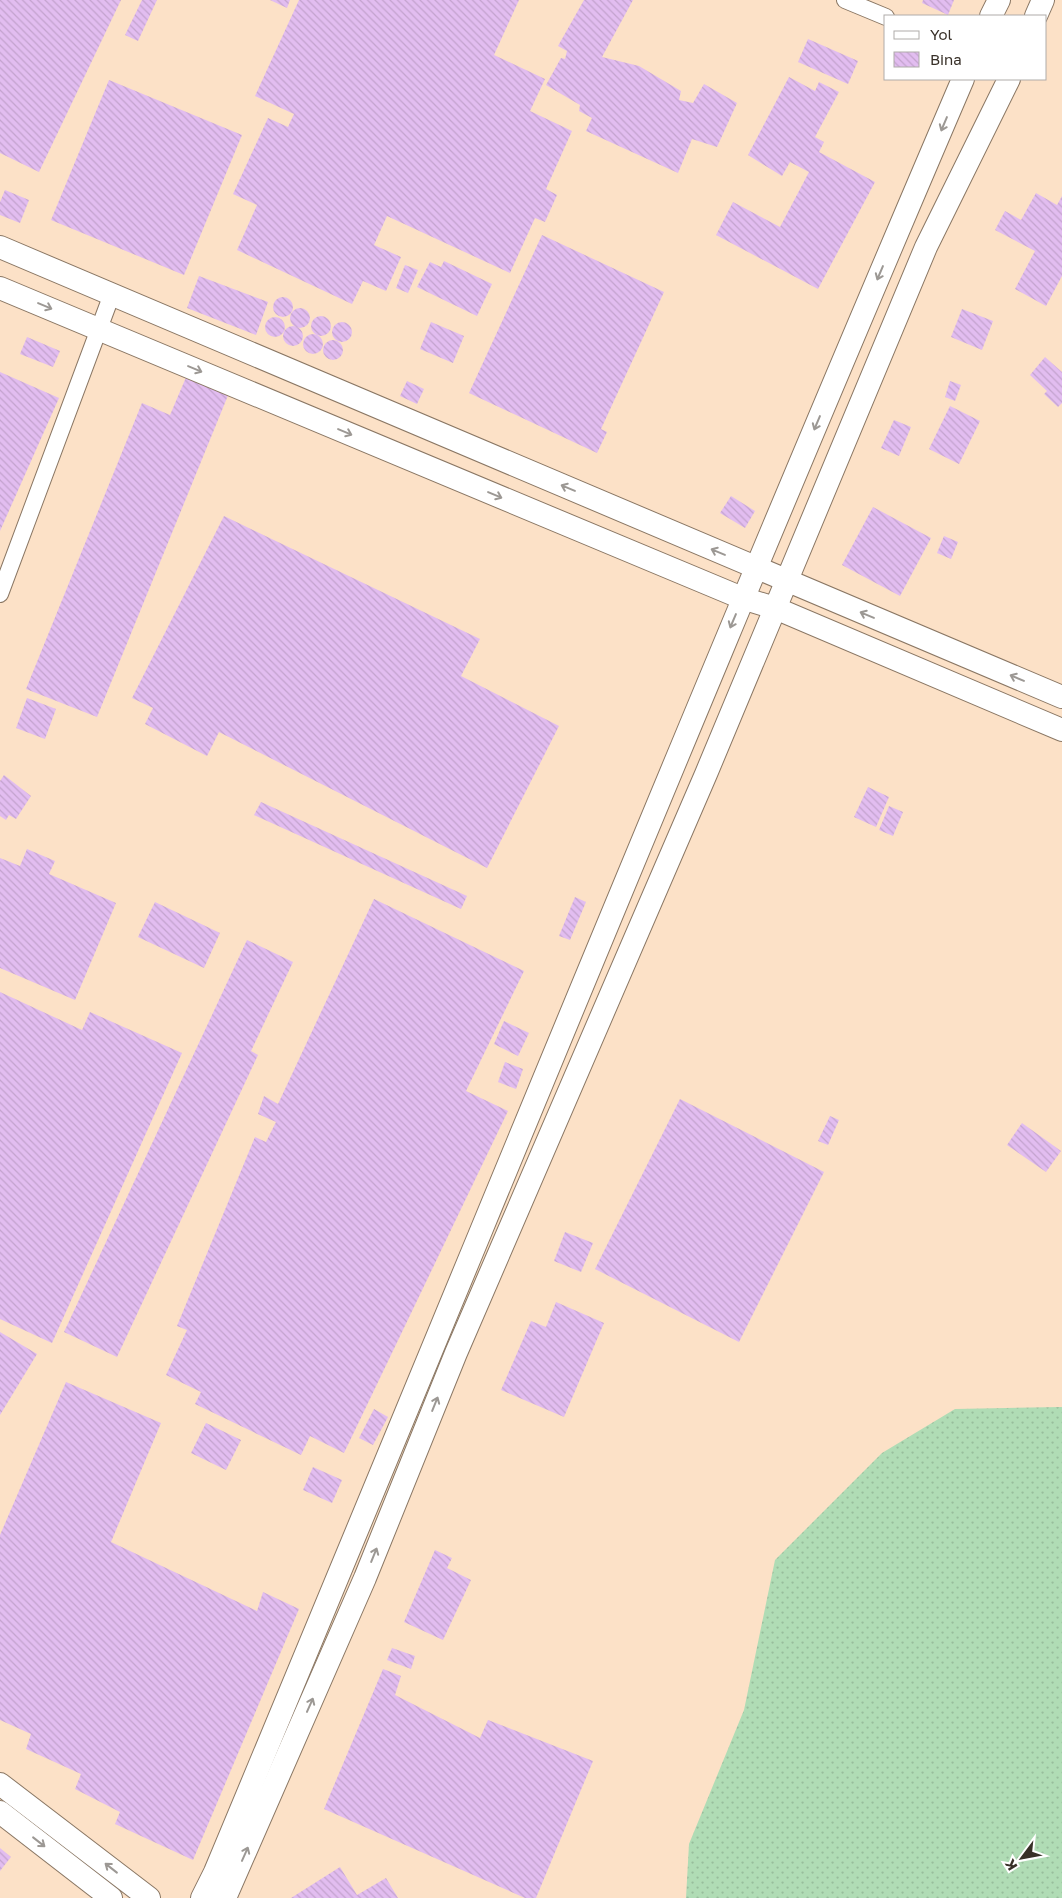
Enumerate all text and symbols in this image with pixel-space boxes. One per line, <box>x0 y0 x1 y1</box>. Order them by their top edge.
legend <box>884 15 1047 80</box>
text: Yol <box>930 25 952 43</box>
text: Bina <box>930 50 962 68</box>
one-way arrow <box>939 116 948 131</box>
one-way arrow <box>875 265 884 280</box>
one-way arrow <box>37 302 52 312</box>
one-way arrow <box>187 365 202 375</box>
one-way arrow <box>811 415 821 430</box>
one-way arrow <box>337 428 352 437</box>
one-way arrow <box>561 482 576 492</box>
one-way arrow <box>487 490 502 500</box>
one-way arrow <box>711 546 726 556</box>
one-way arrow <box>860 610 875 619</box>
one-way arrow <box>728 613 737 628</box>
one-way arrow <box>1010 672 1025 682</box>
one-way arrow <box>431 1397 440 1413</box>
one-way arrow <box>370 1548 380 1563</box>
one-way arrow <box>307 1697 316 1712</box>
north arrow <box>997 1833 1047 1883</box>
one-way arrow <box>32 1836 45 1847</box>
one-way arrow <box>242 1846 251 1861</box>
text: K <box>1001 1856 1020 1874</box>
one-way arrow <box>104 1863 117 1874</box>

